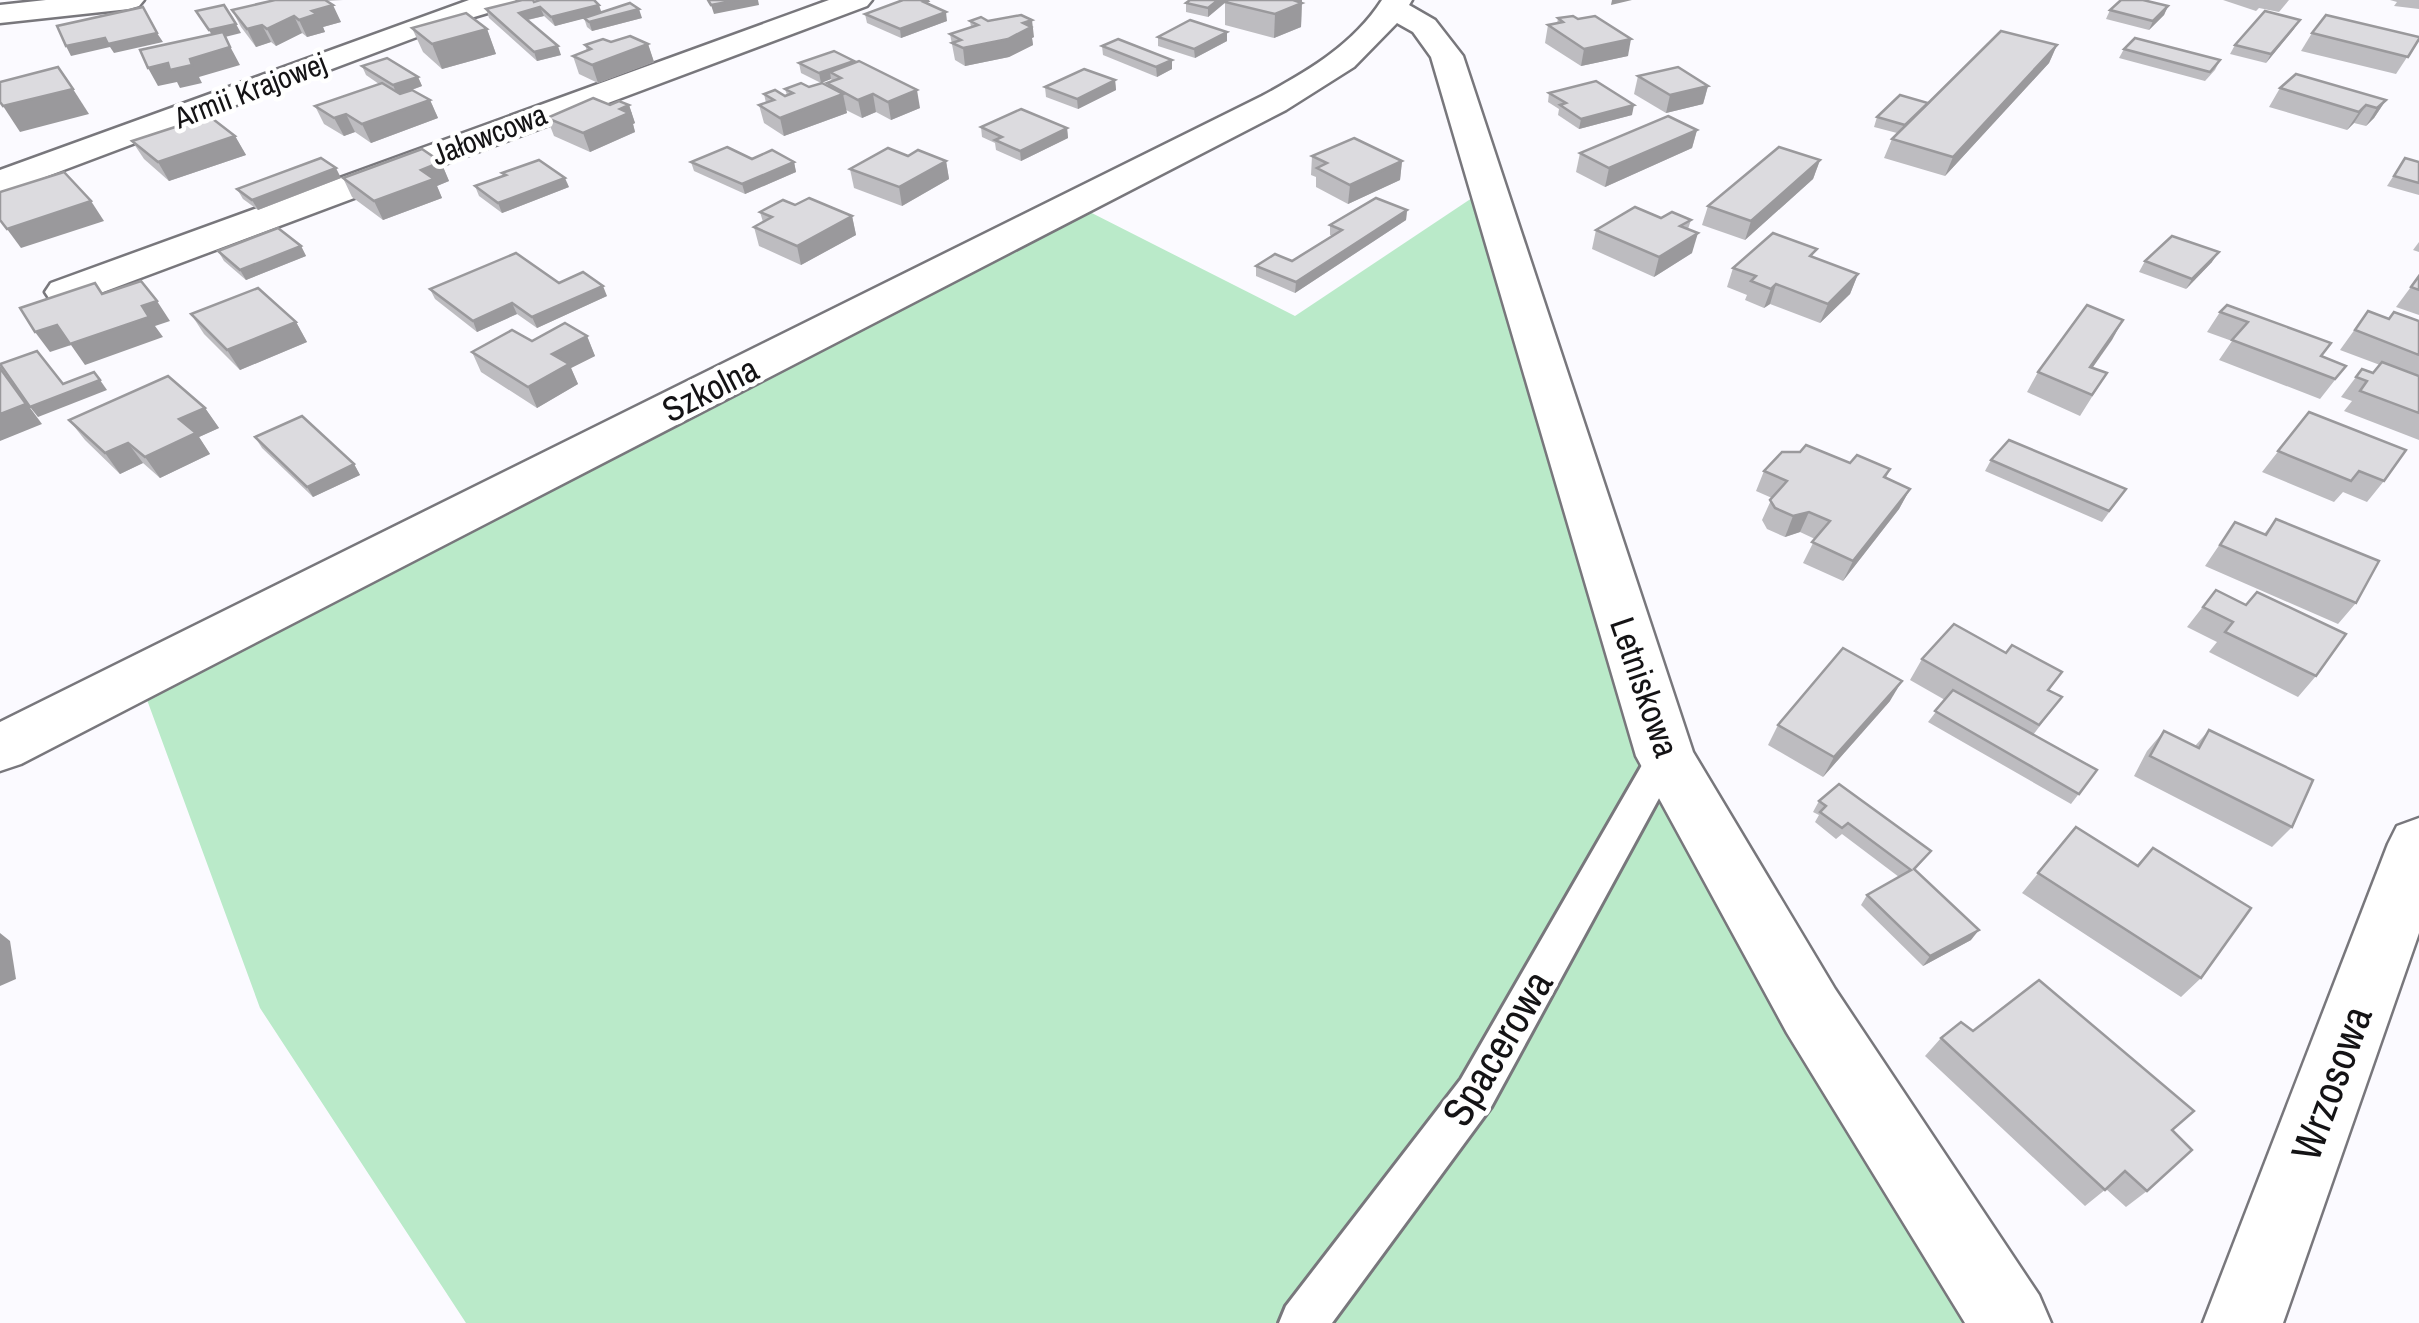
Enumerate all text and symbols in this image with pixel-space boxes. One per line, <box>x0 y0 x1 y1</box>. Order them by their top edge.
street label: Armii Krajowej <box>167 43 332 138</box>
street label: Jałowcowa <box>426 94 553 174</box>
street label: Szkolna <box>654 345 766 433</box>
street label: Letniskowa <box>1599 611 1691 763</box>
street label: Spacerowa <box>1429 960 1565 1136</box>
street label: Wrzosowa <box>2277 998 2385 1168</box>

